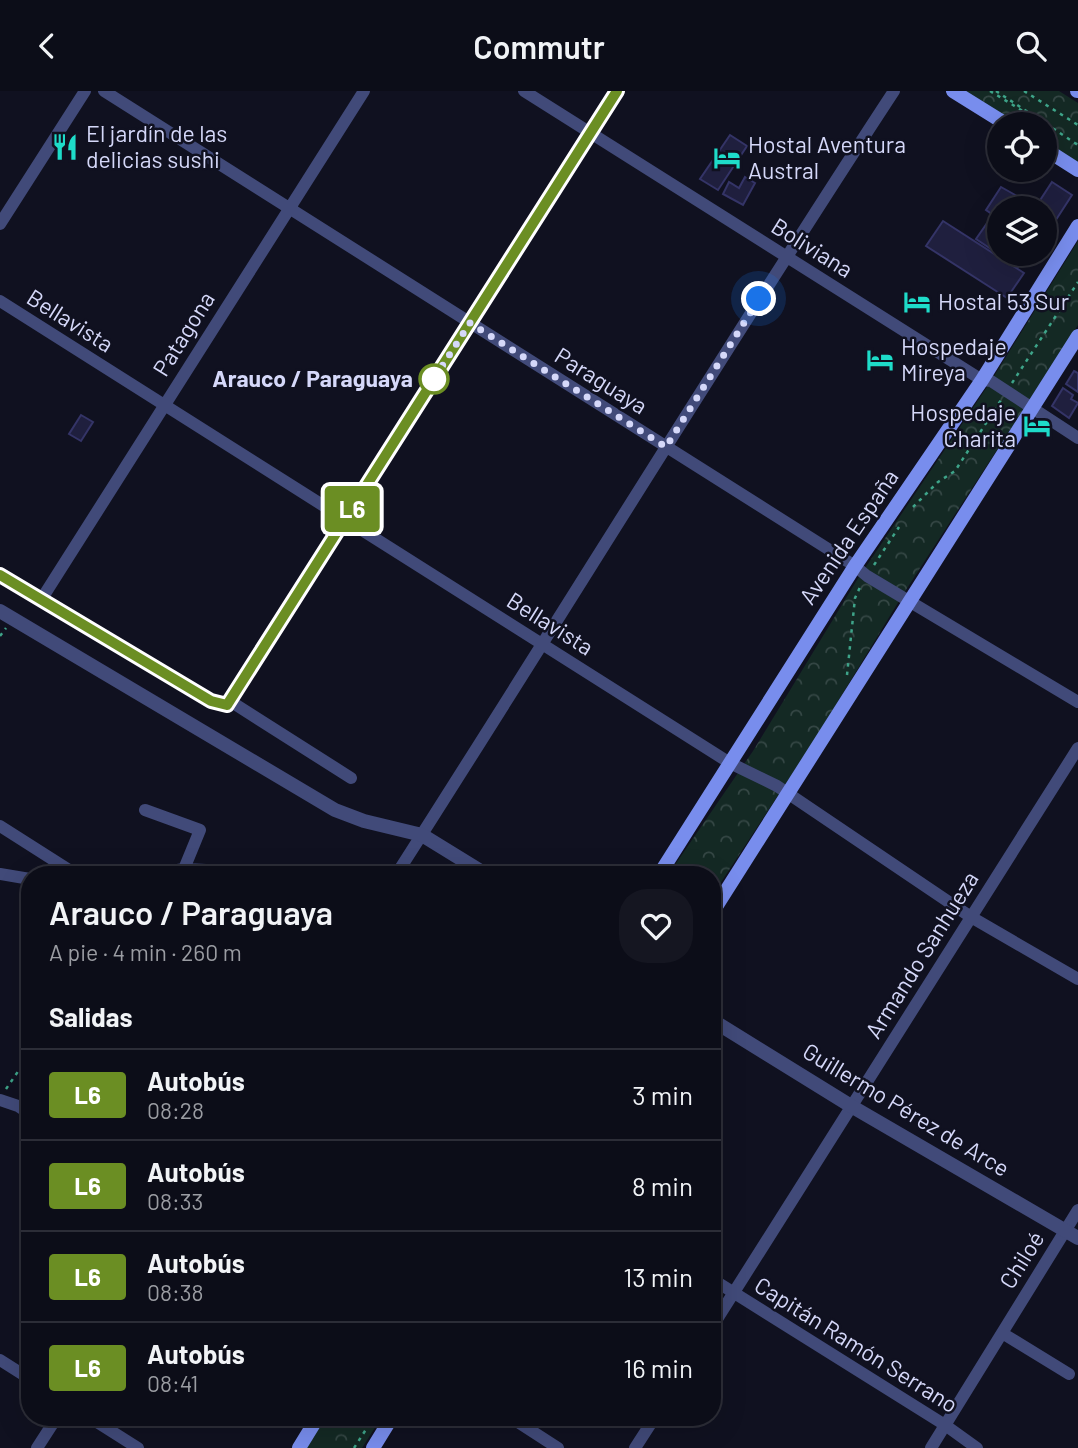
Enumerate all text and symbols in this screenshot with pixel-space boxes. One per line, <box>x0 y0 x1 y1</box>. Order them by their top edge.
icon: back <box>28 27 66 65</box>
text: Commutr <box>473 27 605 65</box>
icon: search <box>1012 27 1050 65</box>
map controls <box>987 112 1057 266</box>
button: locate <box>987 112 1057 182</box>
place label: El jardín de las delicias sushi <box>86 119 227 173</box>
place label: Hostal Aventura Austral <box>748 130 906 184</box>
restaurant icon: El jardín de las delicias sushi <box>50 132 80 162</box>
hotel icon: Hostal Aventura Austral <box>712 143 742 173</box>
button: layers <box>987 196 1057 266</box>
street label: Boliviana <box>767 211 858 283</box>
your location <box>741 281 776 316</box>
street label: Bellavista <box>22 283 119 358</box>
street label: Patagona <box>146 286 220 381</box>
hotel icon: Hostal 53 Sur <box>902 287 932 317</box>
place label: Hostal 53 Sur <box>938 287 1070 315</box>
place label: Hospedaje Mireya <box>901 332 1007 386</box>
street label: Paraguaya <box>550 341 653 420</box>
hotel icon: Hospedaje Mireya <box>865 345 895 375</box>
place label: Arauco / Paraguaya <box>212 364 413 392</box>
marker: Arauco / Paraguaya <box>419 364 449 394</box>
place label: Hospedaje Charita <box>910 398 1016 452</box>
hotel icon: Hospedaje Charita <box>1022 411 1052 441</box>
street label: Avenida España <box>793 464 904 609</box>
line badge: L6 <box>320 486 384 532</box>
text: L6 <box>339 494 365 523</box>
street label: Bellavista <box>502 586 599 661</box>
street label: Armando Sanhueza <box>859 866 984 1043</box>
button: heart <box>619 889 693 963</box>
text: Arauco / Paraguaya <box>49 892 333 932</box>
text: A pie · 4 min · 260 m <box>49 938 242 966</box>
text: Salidas <box>49 1001 133 1032</box>
street label: Guillermo Pérez de Arce <box>798 1036 1015 1182</box>
text: Autobús <box>147 1065 245 1096</box>
text: 3 min <box>632 1079 693 1110</box>
text: L6 <box>74 1080 101 1109</box>
text: 08:28 <box>147 1096 204 1124</box>
text: Autobús <box>147 1156 245 1187</box>
text: 8 min <box>632 1170 693 1201</box>
text: L6 <box>74 1171 101 1200</box>
text: 08:33 <box>147 1187 203 1215</box>
street label: Chiloé <box>993 1226 1050 1293</box>
text: Autobús <box>147 1247 245 1278</box>
text: 13 min <box>623 1261 693 1292</box>
text: L6 <box>74 1262 101 1291</box>
street label: Capitán Ramón Serrano <box>750 1270 963 1418</box>
text: 08:38 <box>147 1278 204 1306</box>
text: Autobús <box>147 1338 245 1369</box>
text: 16 min <box>623 1352 693 1383</box>
text: L6 <box>74 1353 101 1382</box>
text: 08:41 <box>147 1369 198 1397</box>

